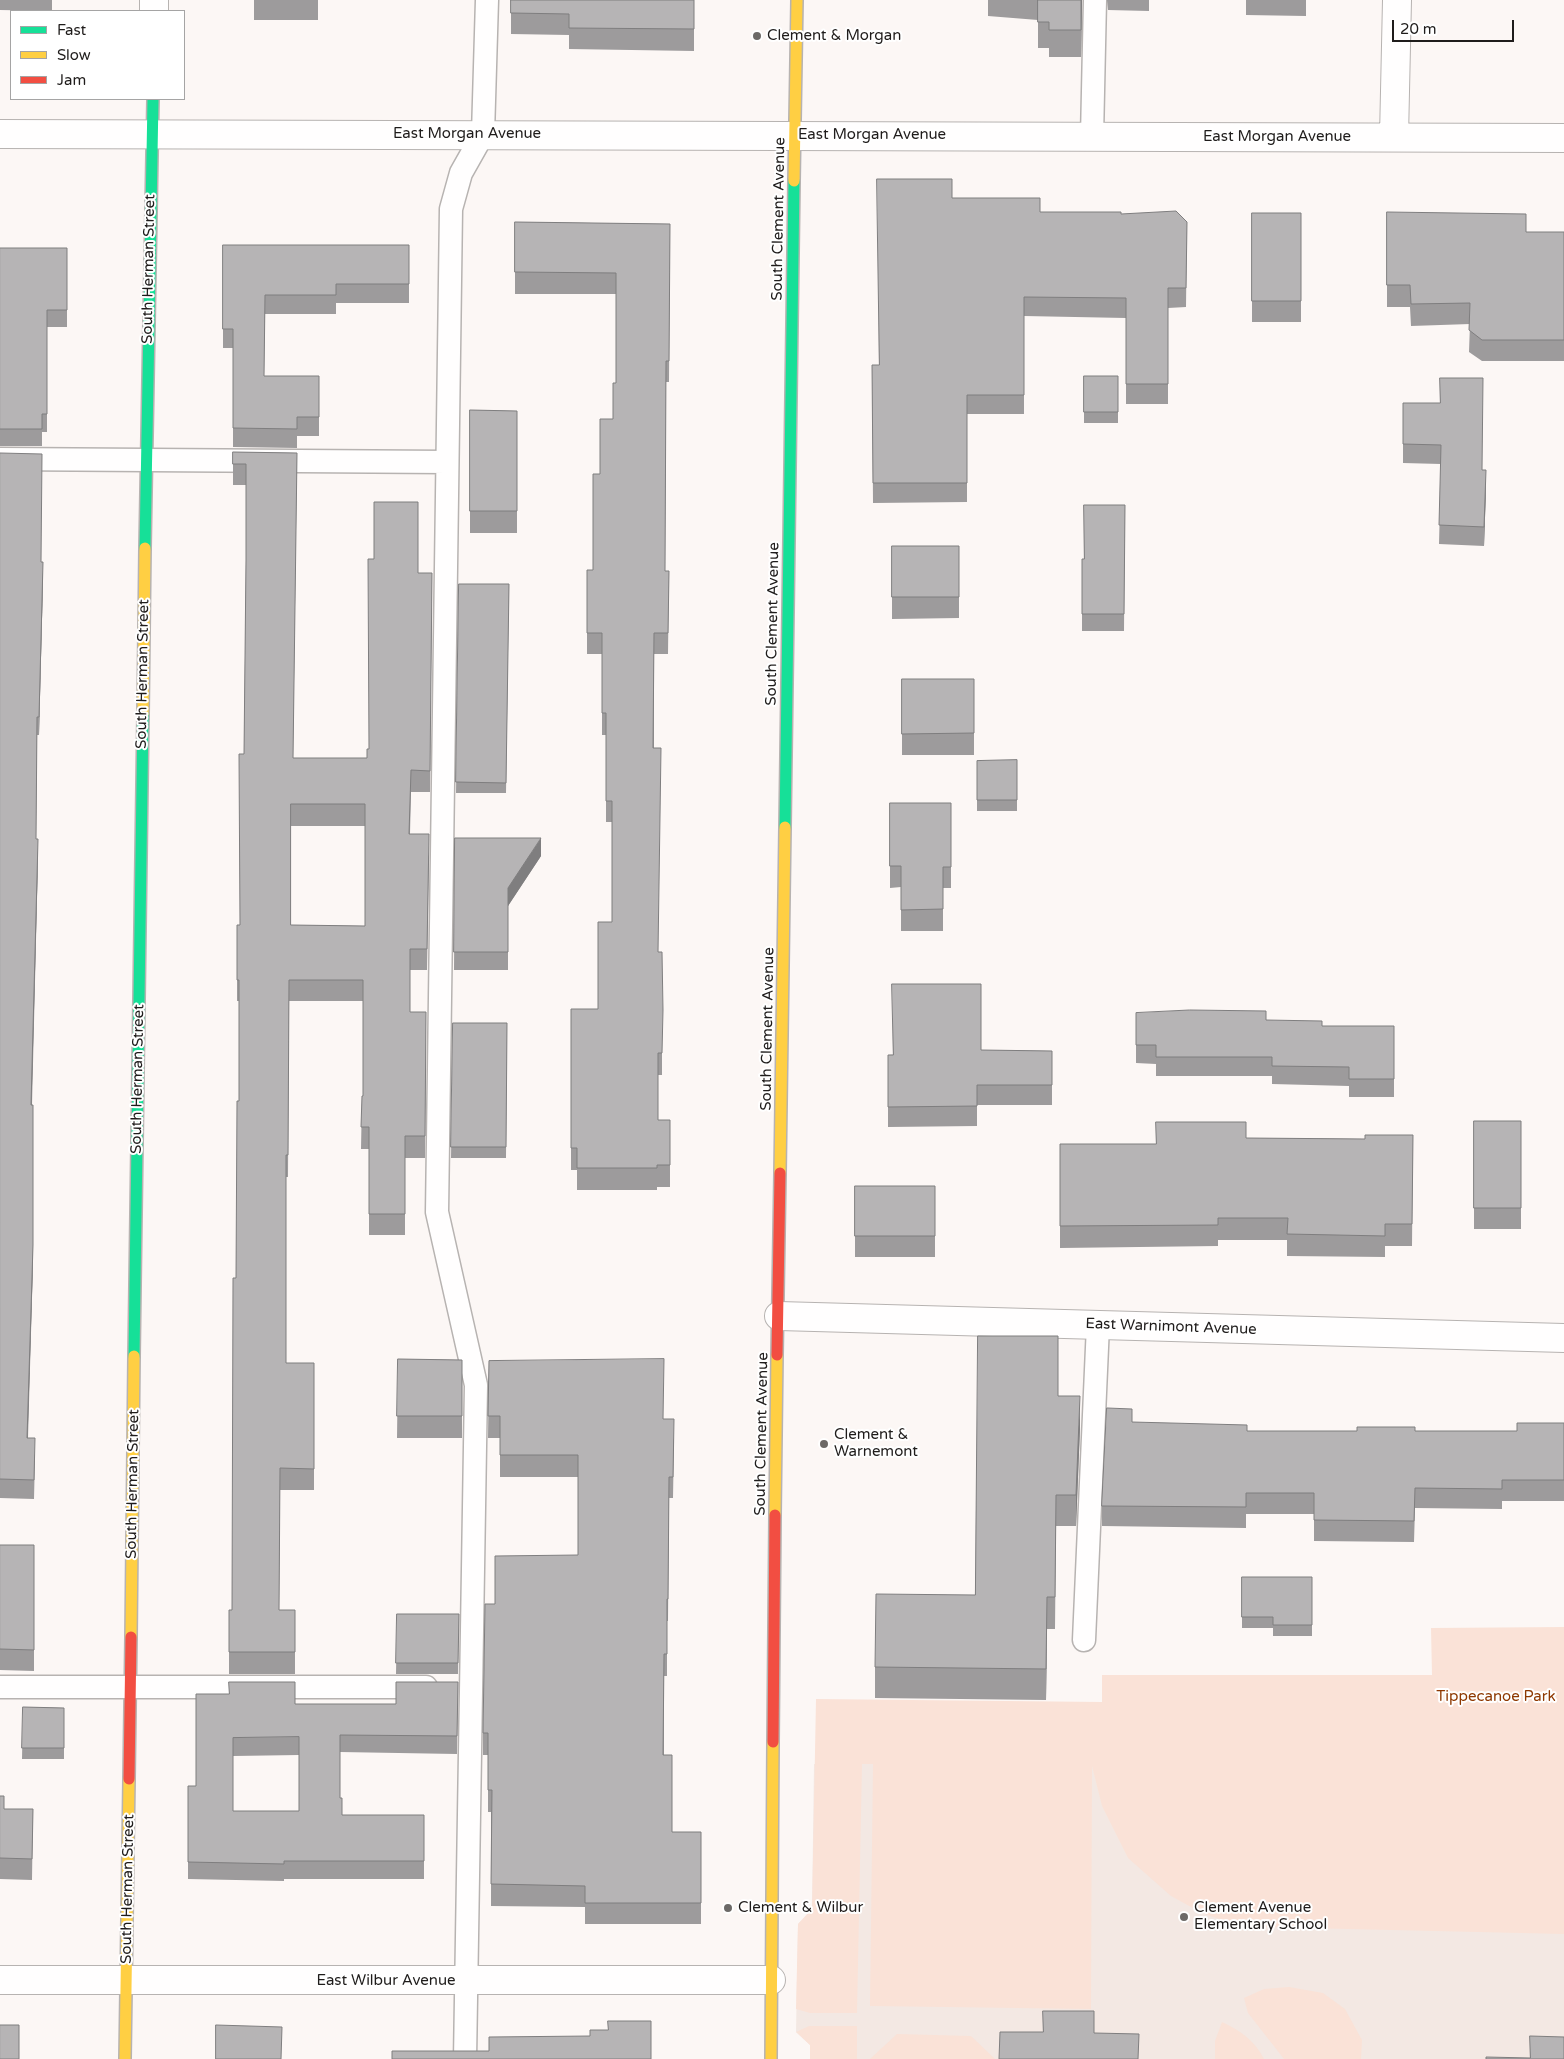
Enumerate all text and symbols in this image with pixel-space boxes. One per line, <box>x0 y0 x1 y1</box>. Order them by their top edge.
legend <box>10 10 185 100</box>
scale bar <box>1394 10 1516 42</box>
text: 20 m <box>1400 20 1437 38</box>
text: Fast <box>57 21 86 39</box>
place label: Clement & Morgan <box>767 27 901 45</box>
marker: Clement & Morgan <box>751 30 763 42</box>
text: Slow <box>57 46 91 64</box>
text: Jam <box>57 71 86 89</box>
street label: East Morgan Avenue <box>393 125 541 143</box>
street label: East Morgan Avenue <box>798 126 946 144</box>
street label: East Morgan Avenue <box>1203 128 1351 146</box>
street label: South Clement Avenue <box>769 137 789 301</box>
street label: South Herman Street <box>139 194 159 344</box>
street label: South Clement Avenue <box>763 542 783 706</box>
street label: South Herman Street <box>133 599 153 749</box>
street label: South Clement Avenue <box>758 947 778 1111</box>
street label: South Herman Street <box>128 1004 148 1154</box>
street label: East Warnimont Avenue <box>1085 1315 1257 1339</box>
street label: South Clement Avenue <box>752 1352 772 1516</box>
street label: South Herman Street <box>123 1409 143 1559</box>
place label: Clement & Warnemont <box>834 1426 918 1461</box>
marker: Clement & Warnemont <box>818 1438 830 1450</box>
park label: Tippecanoe Park <box>1436 1688 1556 1706</box>
street label: South Herman Street <box>118 1814 138 1964</box>
place label: Clement & Wilbur <box>738 1899 863 1917</box>
place label: Clement Avenue Elementary School <box>1194 1899 1327 1934</box>
marker: Clement & Wilbur <box>722 1902 734 1914</box>
marker: Clement Avenue Elementary School <box>1178 1911 1190 1923</box>
street label: East Wilbur Avenue <box>316 1972 456 1990</box>

